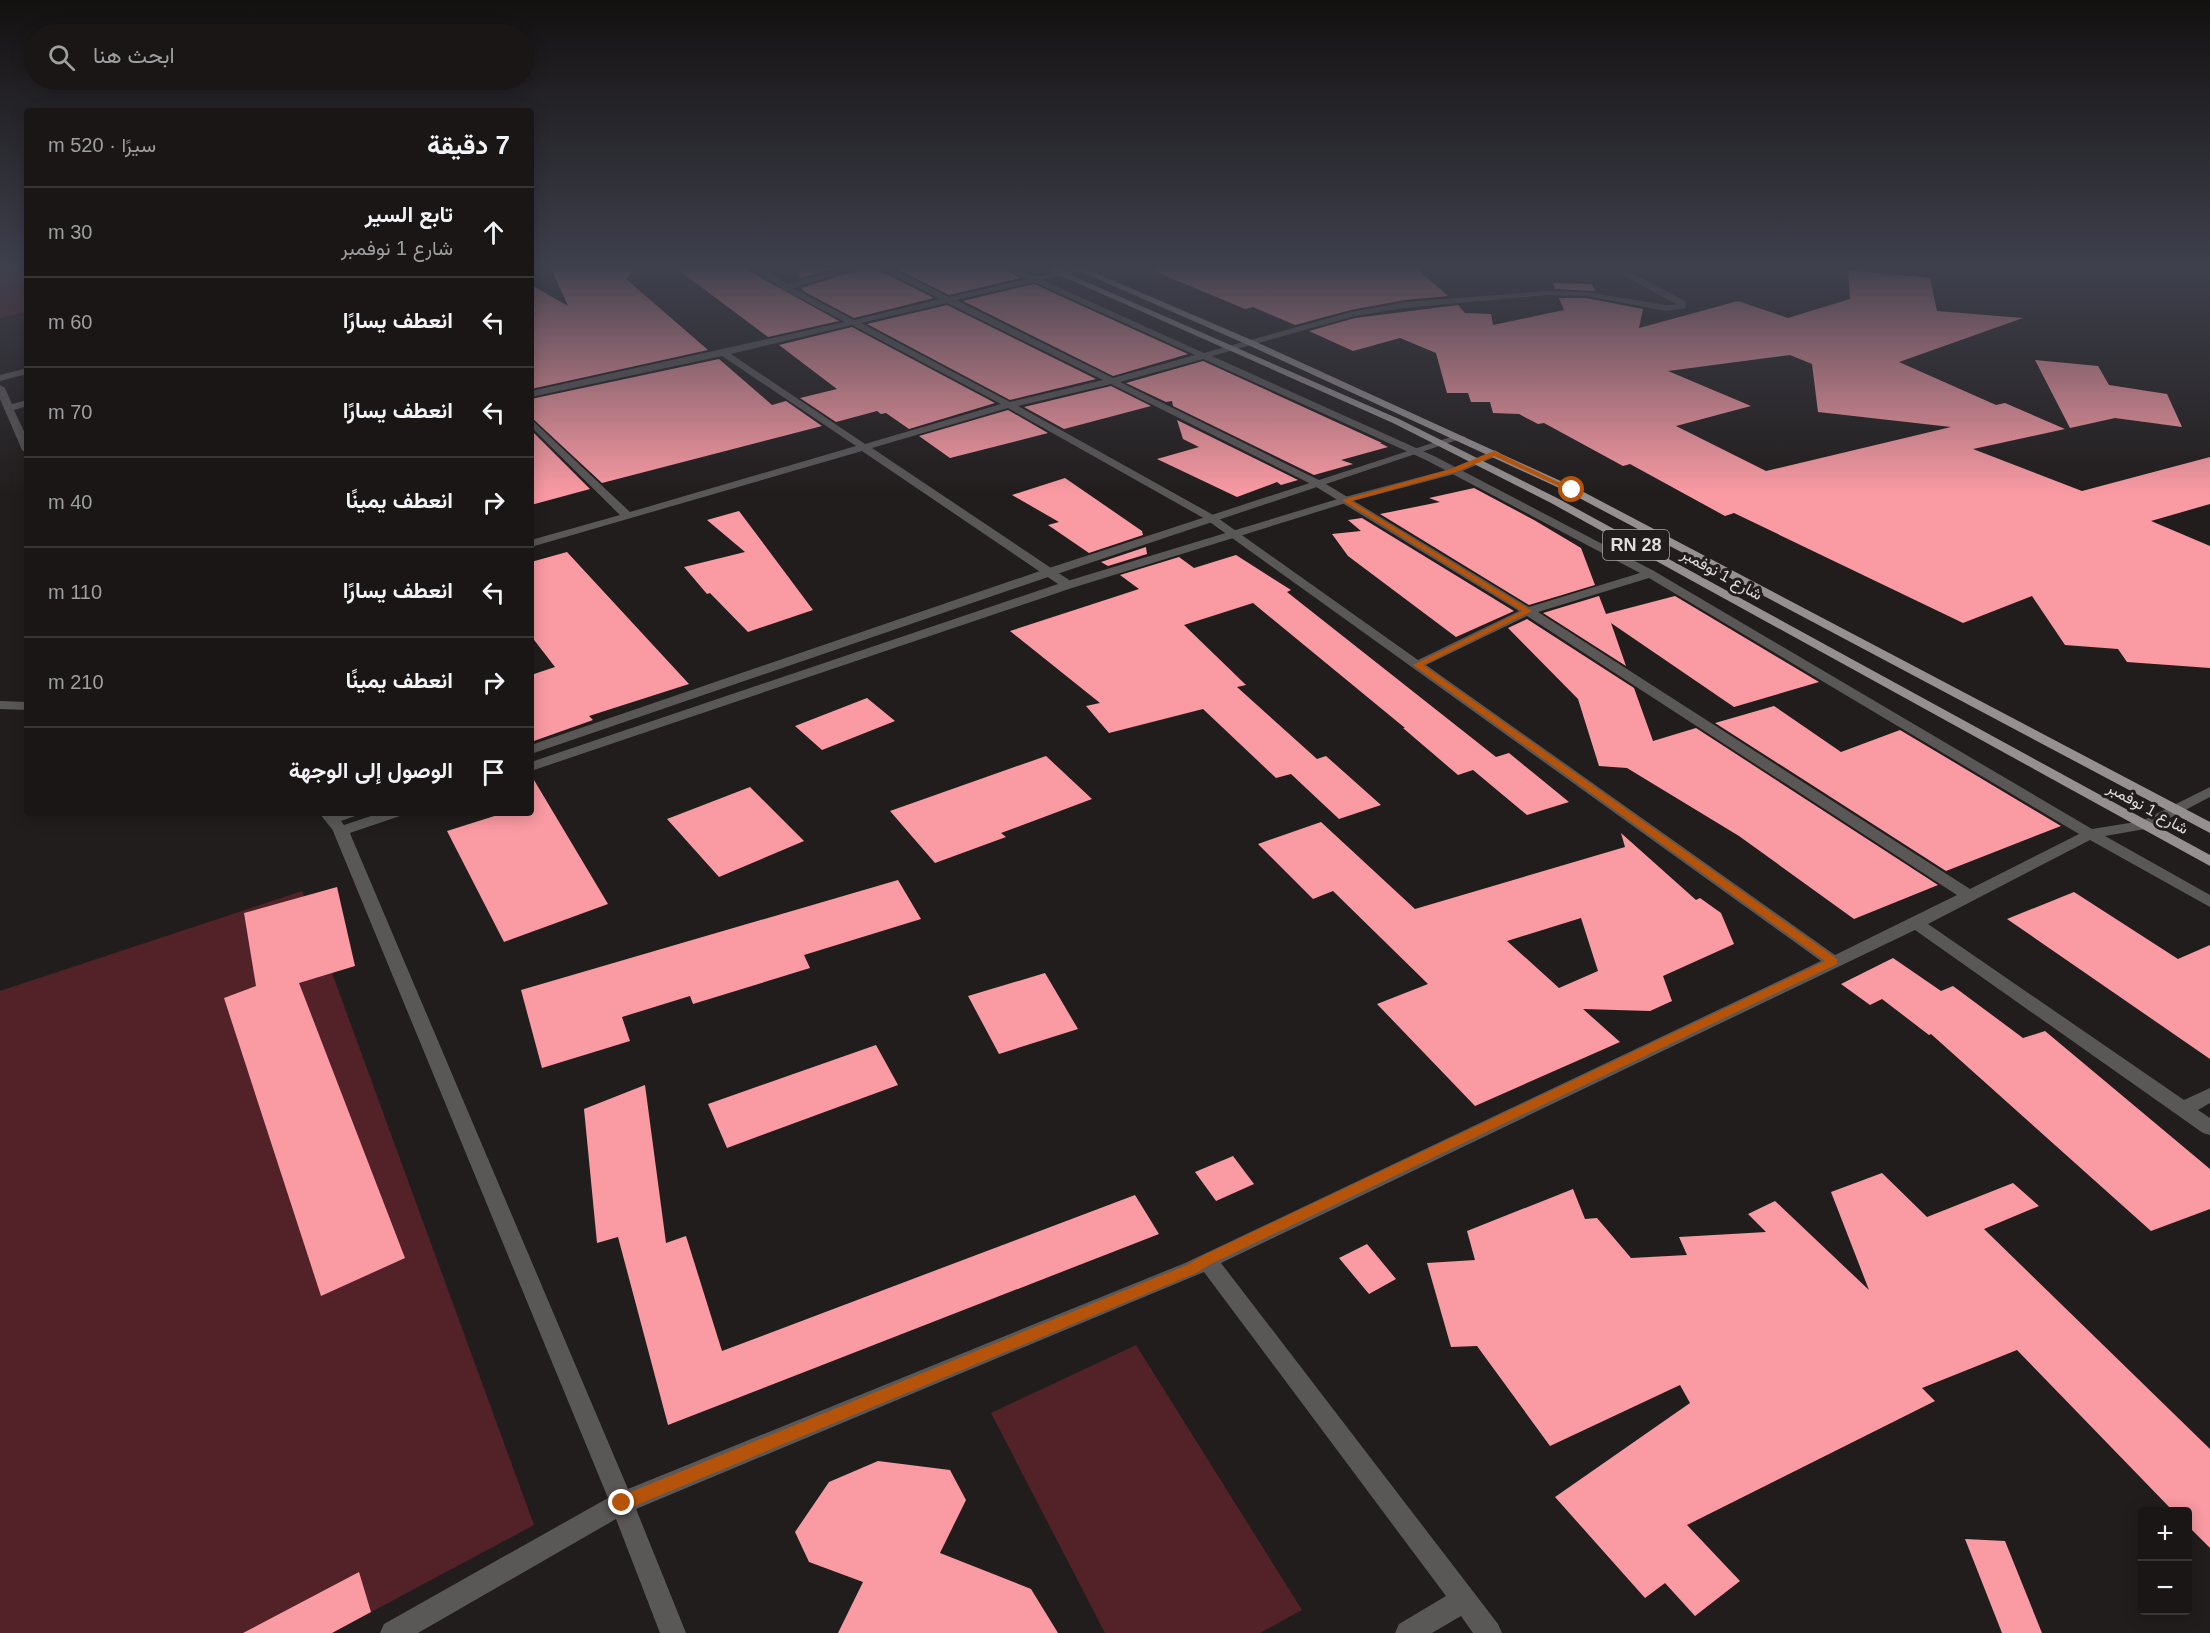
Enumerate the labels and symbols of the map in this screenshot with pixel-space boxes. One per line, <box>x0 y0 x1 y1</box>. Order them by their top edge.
route start <box>1558 476 1584 502</box>
road number: RN 28 <box>1603 530 1669 560</box>
street label: شارع 1 نوفمبر <box>1676 544 1765 606</box>
street label: شارع 1 نوفمبر <box>2102 778 2191 840</box>
route end <box>608 1489 634 1515</box>

